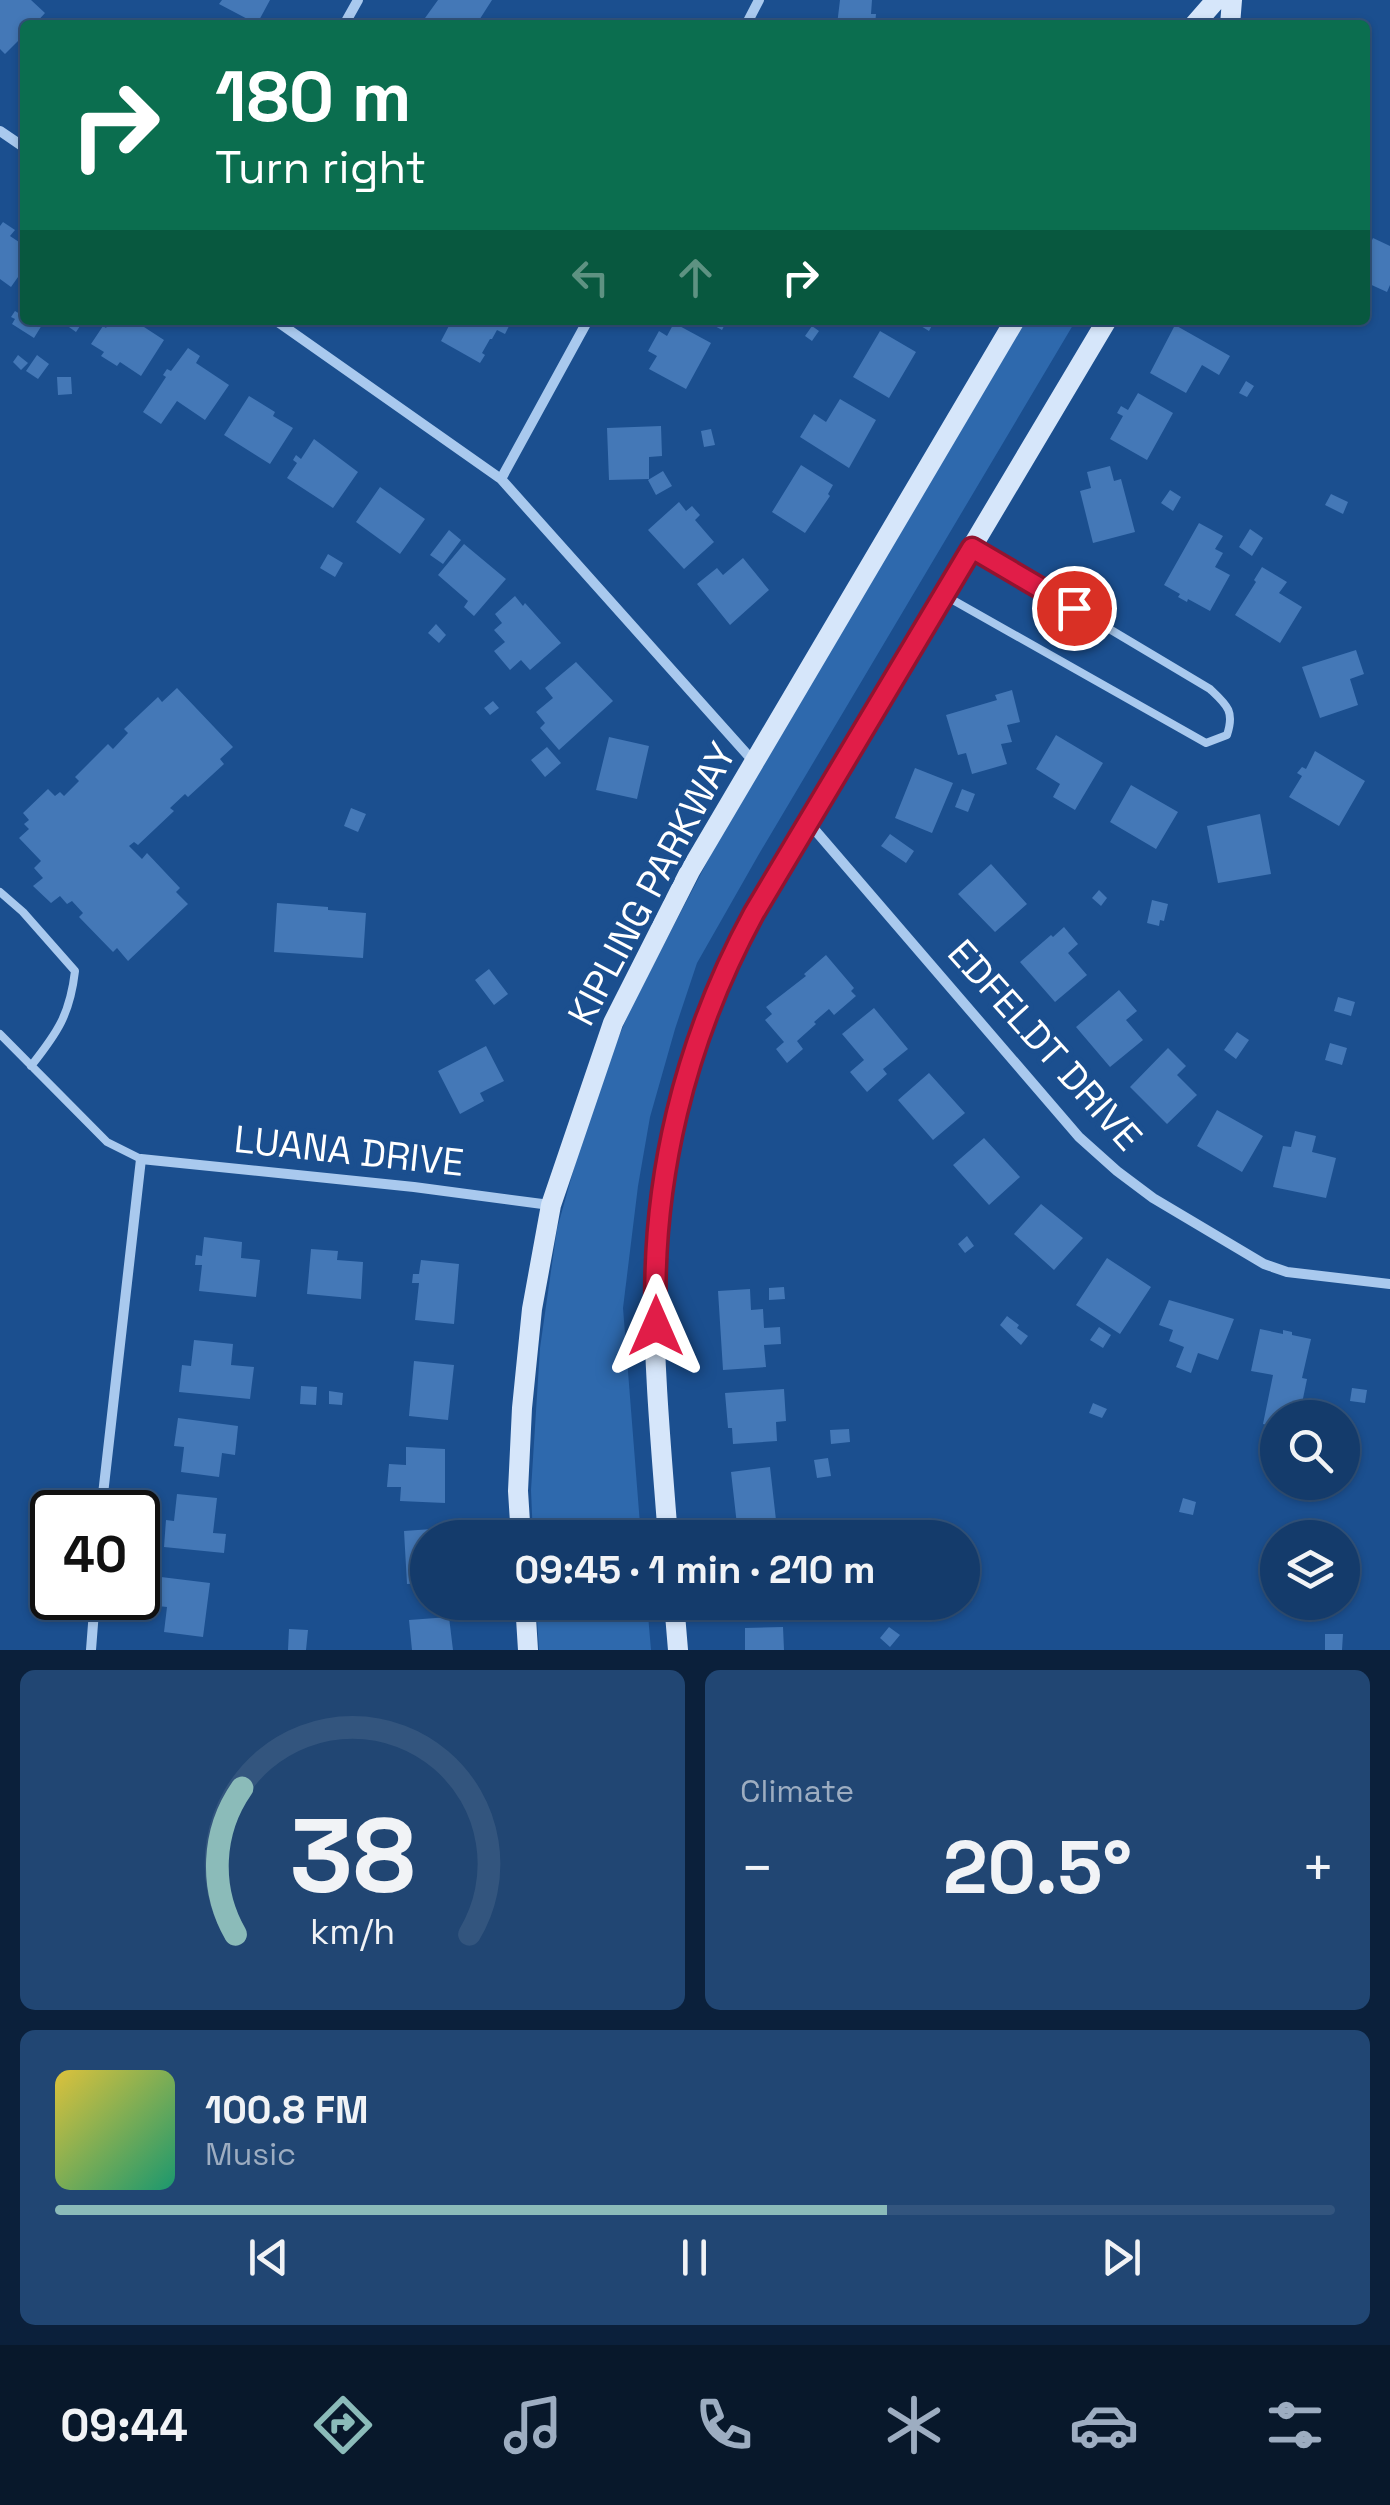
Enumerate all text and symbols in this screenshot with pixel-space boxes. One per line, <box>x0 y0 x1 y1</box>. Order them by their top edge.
text: 180 m <box>215 52 412 141</box>
icon: right <box>50 60 180 190</box>
text: Turn right <box>215 139 426 196</box>
icon: left <box>563 250 618 305</box>
icon: ahead <box>668 250 723 305</box>
icon: right <box>773 250 828 305</box>
pin <box>1032 566 1117 651</box>
icon: arrive <box>1047 581 1102 636</box>
street label: KIPLING PARKWAY <box>557 734 747 1034</box>
street label: EDFELDT DRIVE <box>938 929 1152 1161</box>
street label: LUANA DRIVE <box>232 1115 466 1187</box>
position arrow <box>604 1274 708 1378</box>
map controls <box>1260 1400 1360 1620</box>
button: search <box>1260 1400 1360 1500</box>
speed limit sign: 40 <box>30 1490 160 1620</box>
button: layers <box>1260 1520 1360 1620</box>
text: 09:45 · 1 min · 210 m <box>515 1546 875 1594</box>
text: Climate <box>740 1771 854 1811</box>
text: 38 <box>290 1790 415 1922</box>
text: 20.5° <box>943 1819 1132 1915</box>
text: − <box>740 1833 774 1903</box>
text: + <box>1301 1833 1335 1903</box>
text: km/h <box>310 1909 395 1954</box>
text: 100.8 FM <box>205 2086 369 2134</box>
text: Music <box>205 2134 296 2174</box>
icon: previous <box>241 2230 296 2285</box>
icon: pause <box>667 2230 722 2285</box>
icon: next <box>1094 2230 1149 2285</box>
icon: directions <box>308 2390 378 2460</box>
icon: music <box>498 2390 568 2460</box>
icon: phone <box>689 2390 759 2460</box>
icon: climate <box>879 2390 949 2460</box>
icon: car <box>1069 2390 1139 2460</box>
icon: filters <box>1260 2390 1330 2460</box>
text: 09:44 <box>60 2397 188 2454</box>

